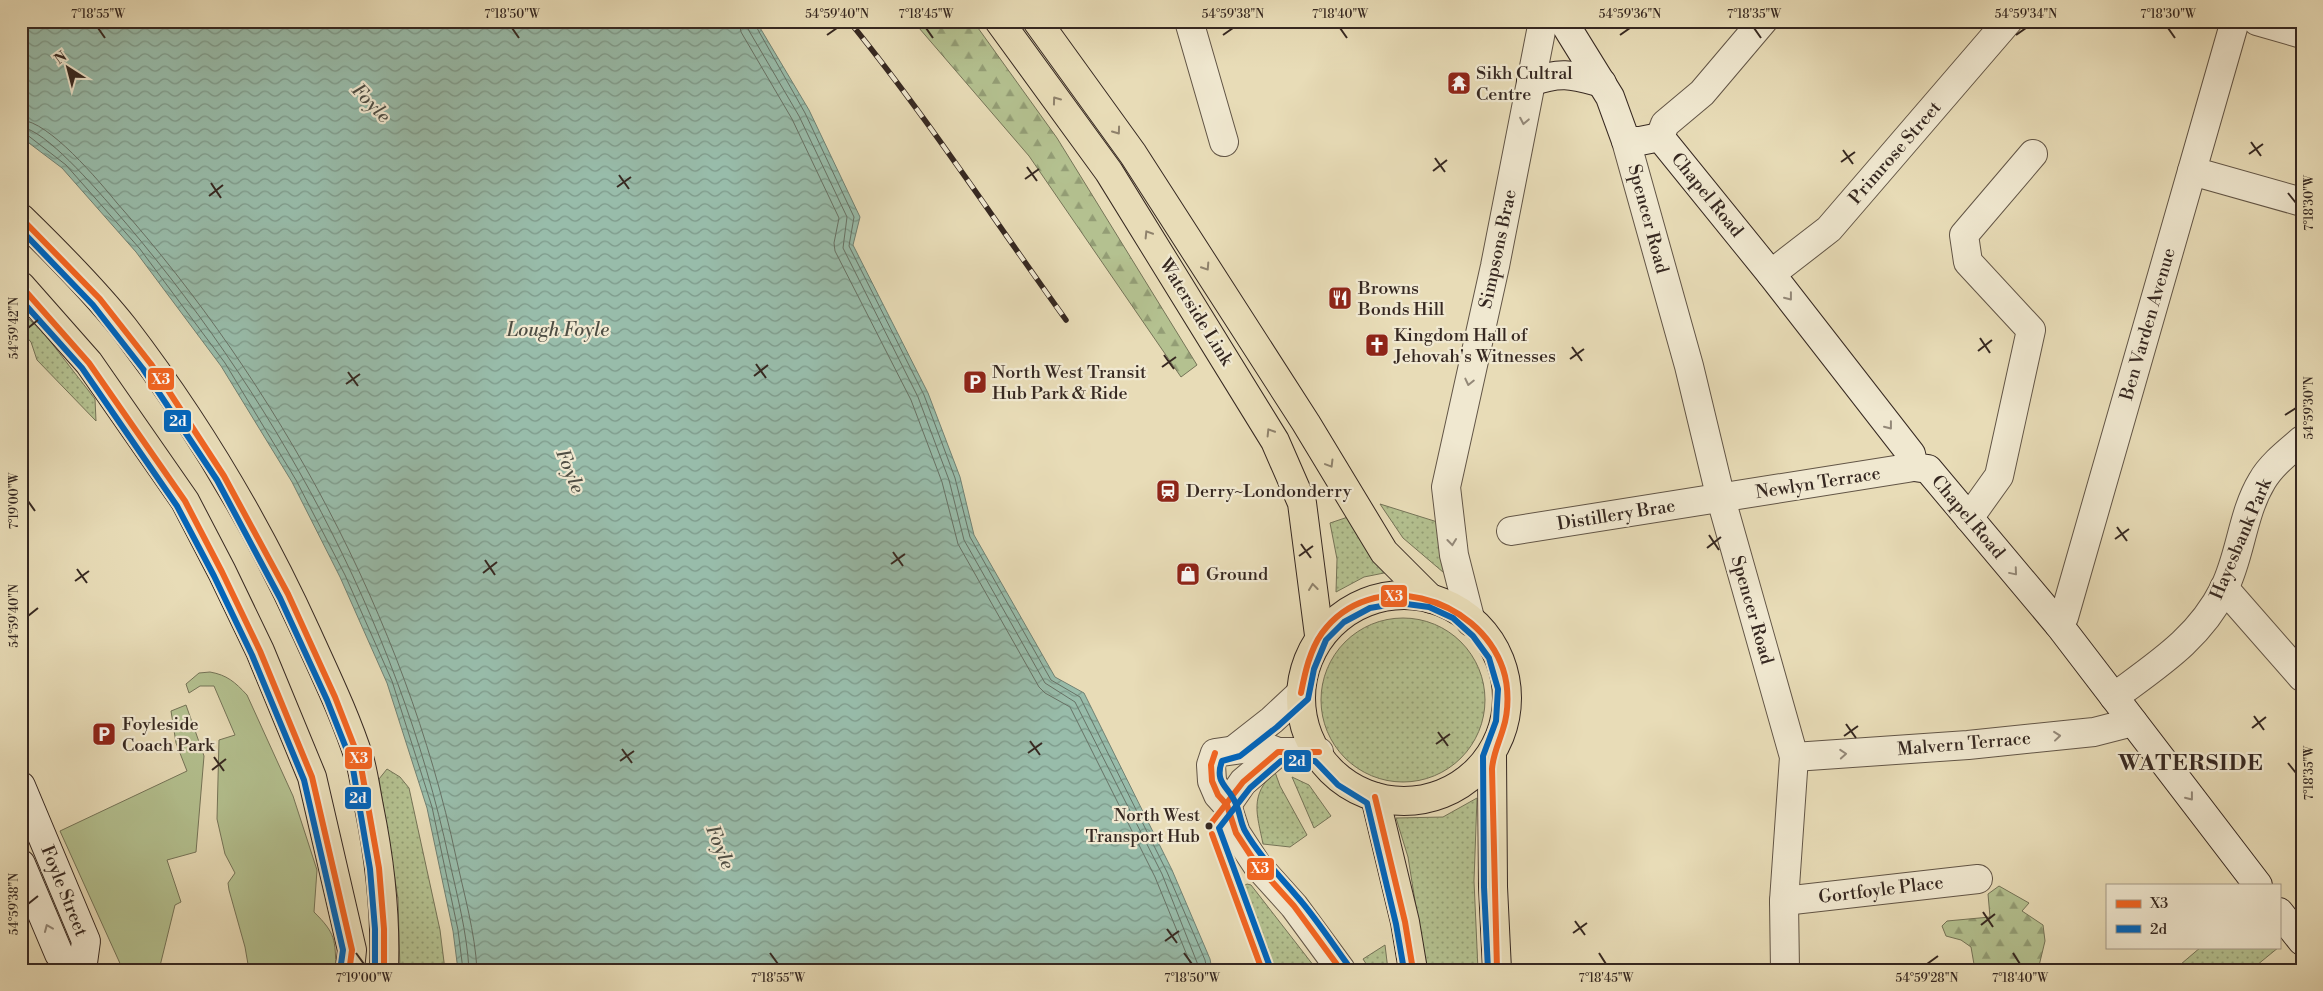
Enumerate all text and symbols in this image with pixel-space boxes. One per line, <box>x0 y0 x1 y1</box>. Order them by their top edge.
text: 7°18'55"W <box>71 7 126 22</box>
text: 7°18'50"W <box>484 7 541 22</box>
text: 54°59'40"N <box>805 7 869 22</box>
text: 7°18'45"W <box>899 7 954 22</box>
text: 54°59'38"N <box>1202 7 1264 22</box>
text: 7°18'40"W <box>1312 7 1369 22</box>
text: 54°59'36"N <box>1599 7 1661 22</box>
text: 7°18'35"W <box>1727 7 1782 22</box>
text: 54°59'34"N <box>1995 7 2057 22</box>
text: 7°18'30"W <box>2140 7 2197 22</box>
north arrow <box>42 42 92 92</box>
text: N <box>51 48 71 69</box>
place label: Sikh Cultral Centre <box>1476 62 1573 106</box>
temple icon: Sikh Cultral Centre <box>1446 70 1472 96</box>
water label: Foyle <box>346 78 396 128</box>
street label: Primrose Street <box>1844 96 1947 209</box>
one-way arrow <box>1054 97 1062 106</box>
one-way arrow <box>1519 116 1530 125</box>
one-way arrow <box>1111 125 1120 135</box>
street label: Chapel Road <box>1666 148 1749 243</box>
street label: Spencer Road <box>1622 162 1674 277</box>
text: 7°18'30"W <box>2302 174 2317 231</box>
street label: Simpsons Brae <box>1474 187 1522 311</box>
one-way arrow <box>1144 231 1154 240</box>
street label: Ben Varden Avenue <box>2115 245 2181 404</box>
street label: Waterside Link <box>1153 253 1239 371</box>
one-way arrow <box>1200 262 1210 271</box>
place label: Browns Bonds Hill <box>1357 277 1445 321</box>
restaurant icon: Browns Bonds Hill <box>1327 285 1353 311</box>
one-way arrow <box>1784 292 1793 301</box>
text: 54°59'42"N <box>7 297 22 359</box>
water label: Lough Foyle <box>506 318 609 342</box>
place label: Kingdom Hall of Jehovah's Witnesses <box>1393 324 1556 368</box>
church icon: Kingdom Hall of Jehovah's Witnesses <box>1364 332 1390 358</box>
place label: North West Transit Hub Park & Ride <box>992 361 1147 405</box>
line badge: X3 <box>147 367 175 391</box>
parking icon: North West Transit Hub Park & Ride <box>962 369 988 395</box>
text: X3 <box>151 371 170 389</box>
text: 54°59'30"N <box>2302 376 2317 440</box>
one-way arrow <box>1464 378 1475 387</box>
line badge: 2d <box>163 409 192 433</box>
text: 2d <box>169 413 187 431</box>
one-way arrow <box>1884 420 1892 429</box>
one-way arrow <box>1266 428 1276 437</box>
water label: Foyle <box>550 445 590 497</box>
one-way arrow <box>1324 458 1334 467</box>
street label: Newlyn Terrace <box>1754 462 1882 504</box>
street label: Chapel Road <box>1926 470 2010 564</box>
text: 7°19'00"W <box>7 472 22 529</box>
street label: Hayesbank Park <box>2205 473 2278 603</box>
station icon: Derry~Londonderry <box>1155 478 1181 504</box>
place label: Derry~Londonderry <box>1186 480 1352 503</box>
street label: Distillery Brae <box>1555 494 1677 536</box>
one-way arrow <box>1446 538 1457 546</box>
street label: Spencer Road <box>1726 553 1779 668</box>
shop icon: Ground <box>1175 561 1201 587</box>
place label: Ground <box>1206 563 1269 586</box>
one-way arrow <box>2009 566 2017 575</box>
one-way arrow <box>1308 582 1319 590</box>
text: 54°59'40"N <box>7 584 22 648</box>
line badge: X3 <box>1380 584 1408 608</box>
text: X3 <box>1384 588 1403 606</box>
place label: Foyleside Coach Park <box>122 713 216 757</box>
parking icon: Foyleside Coach Park <box>91 721 117 747</box>
street label: Malvern Terrace <box>1896 727 2032 761</box>
one-way arrow <box>2054 731 2062 742</box>
text: 7°18'35"W <box>2302 745 2317 800</box>
line badge: X3 <box>344 746 373 770</box>
one-way arrow <box>1839 748 1847 759</box>
line badge: 2d <box>1283 749 1312 773</box>
text: X3 <box>349 750 368 768</box>
district label: WATERSIDE <box>2117 750 2264 777</box>
text: 2d <box>1288 753 1306 771</box>
line badge: 2d <box>344 786 372 810</box>
text: 2d <box>349 790 367 808</box>
one-way arrow <box>2184 791 2193 800</box>
place label: North West Transport Hub <box>1086 805 1200 848</box>
water label: Foyle <box>700 821 740 873</box>
marker: North West Transport Hub <box>1204 821 1214 831</box>
street label: Foyle Street <box>35 842 93 940</box>
line badge: X3 <box>1246 857 1275 881</box>
text: X3 <box>1250 860 1269 878</box>
street label: Gortfoyle Place <box>1817 871 1945 909</box>
text: 54°59'38"N <box>7 873 22 935</box>
legend <box>2106 884 2280 948</box>
text: X3 <box>2149 894 2168 913</box>
text: 2d <box>2150 920 2168 939</box>
one-way arrow <box>44 924 55 933</box>
text: 7°19'00"W <box>336 971 393 986</box>
text: 7°18'55"W <box>751 971 806 986</box>
text: 7°18'50"W <box>1164 971 1221 986</box>
text: 7°18'45"W <box>1579 971 1634 986</box>
text: 54°59'28"N <box>1896 971 1958 986</box>
text: 7°18'40"W <box>1992 971 2049 986</box>

